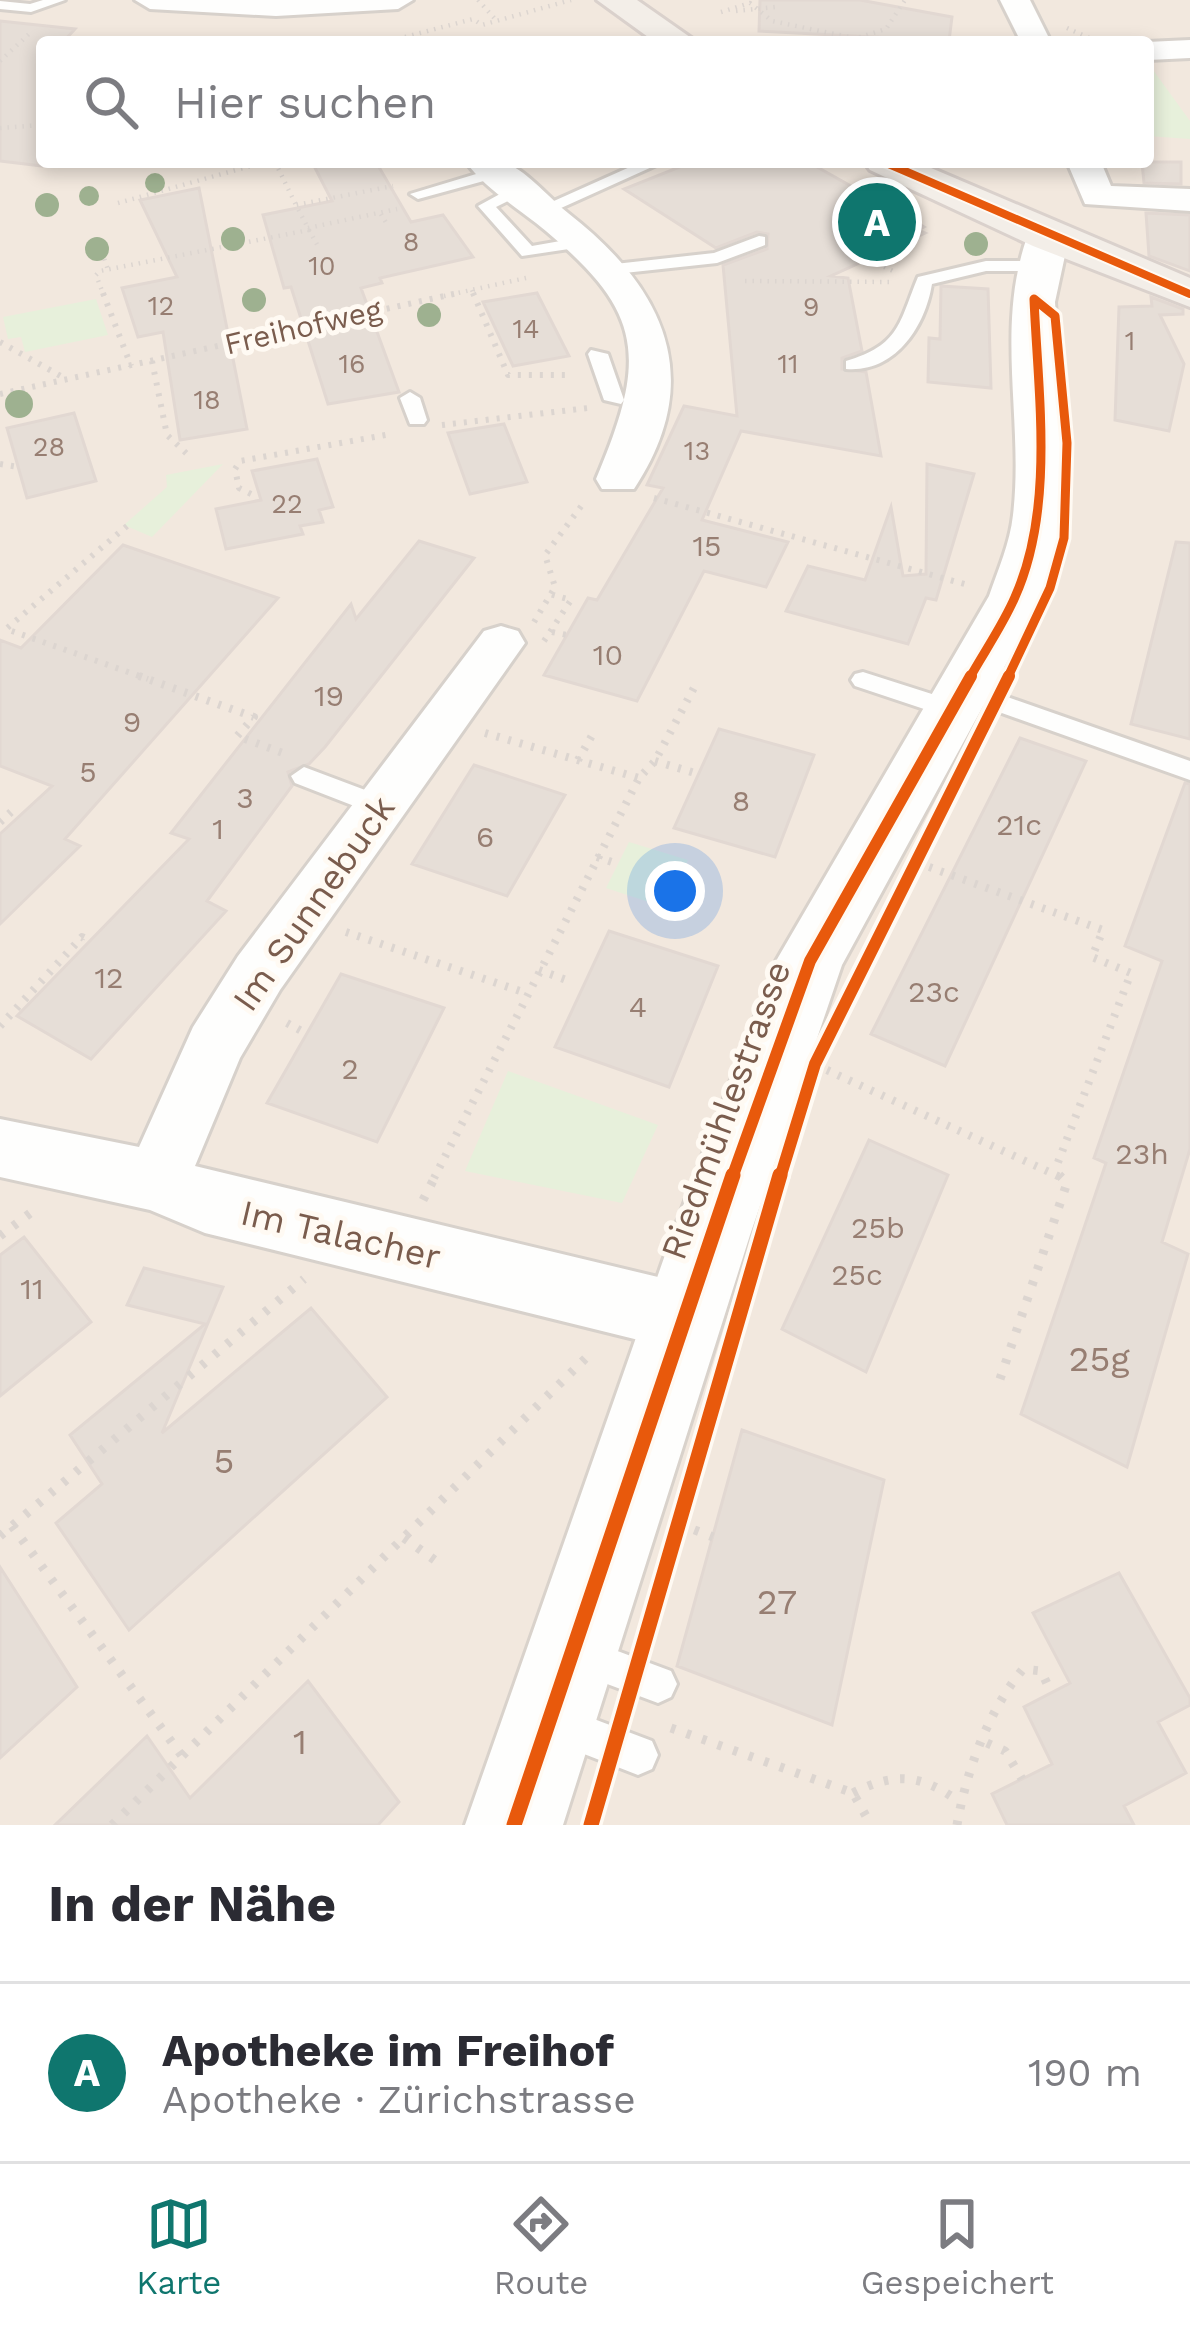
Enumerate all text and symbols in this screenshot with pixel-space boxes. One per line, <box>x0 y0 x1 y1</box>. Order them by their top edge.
search box <box>36 36 1154 168</box>
icon: search <box>78 69 144 135</box>
text: Hier suchen <box>174 76 436 129</box>
pin: A <box>838 177 916 267</box>
house number: 8 <box>403 226 419 258</box>
house number: 10 <box>308 250 336 282</box>
house number: 12 <box>148 290 174 322</box>
street label: Freihofweg <box>221 291 385 362</box>
house number: 9 <box>803 291 819 323</box>
house number: 14 <box>512 313 540 345</box>
house number: 1 <box>1125 325 1135 357</box>
house number: 16 <box>339 348 365 380</box>
house number: 11 <box>777 348 799 380</box>
house number: 18 <box>193 384 221 416</box>
house number: 28 <box>33 431 65 463</box>
house number: 13 <box>684 435 710 467</box>
house number: 22 <box>271 488 303 520</box>
house number: 15 <box>692 528 722 563</box>
house number: 10 <box>593 637 623 672</box>
house number: 19 <box>314 678 344 713</box>
house number: 9 <box>123 704 141 739</box>
house number: 5 <box>79 754 97 789</box>
house number: 3 <box>236 780 254 815</box>
house number: 8 <box>732 783 750 818</box>
street label: Im Sunnebuck <box>224 788 404 1019</box>
house number: 21c <box>996 807 1042 842</box>
house number: 1 <box>212 811 224 846</box>
house number: 6 <box>476 819 494 854</box>
your location <box>645 861 705 921</box>
street label: Riedmühlestrasse <box>652 955 799 1265</box>
house number: 12 <box>94 960 124 995</box>
house number: 23c <box>908 974 960 1009</box>
house number: 4 <box>629 989 647 1024</box>
house number: 2 <box>341 1051 359 1086</box>
house number: 23h <box>1115 1136 1169 1171</box>
street label: Im Talacher <box>237 1192 445 1278</box>
house number: 25b <box>851 1210 905 1245</box>
house number: 25c <box>831 1257 883 1292</box>
house number: 11 <box>20 1271 44 1306</box>
house number: 25g <box>1068 1338 1130 1380</box>
house number: 5 <box>214 1440 234 1482</box>
house number: 27 <box>757 1581 797 1623</box>
house number: 1 <box>293 1721 307 1763</box>
text: In der Nähe <box>48 1874 336 1933</box>
text: Apotheke im Freihof <box>162 2024 614 2077</box>
text: A <box>74 2050 100 2095</box>
text: 190 m <box>1028 2050 1142 2095</box>
text: Apotheke · Zürichstrasse <box>162 2077 636 2122</box>
tab: Karte <box>136 2191 221 2302</box>
tab: Route <box>494 2191 588 2302</box>
tab: Gespeichert <box>861 2191 1054 2302</box>

